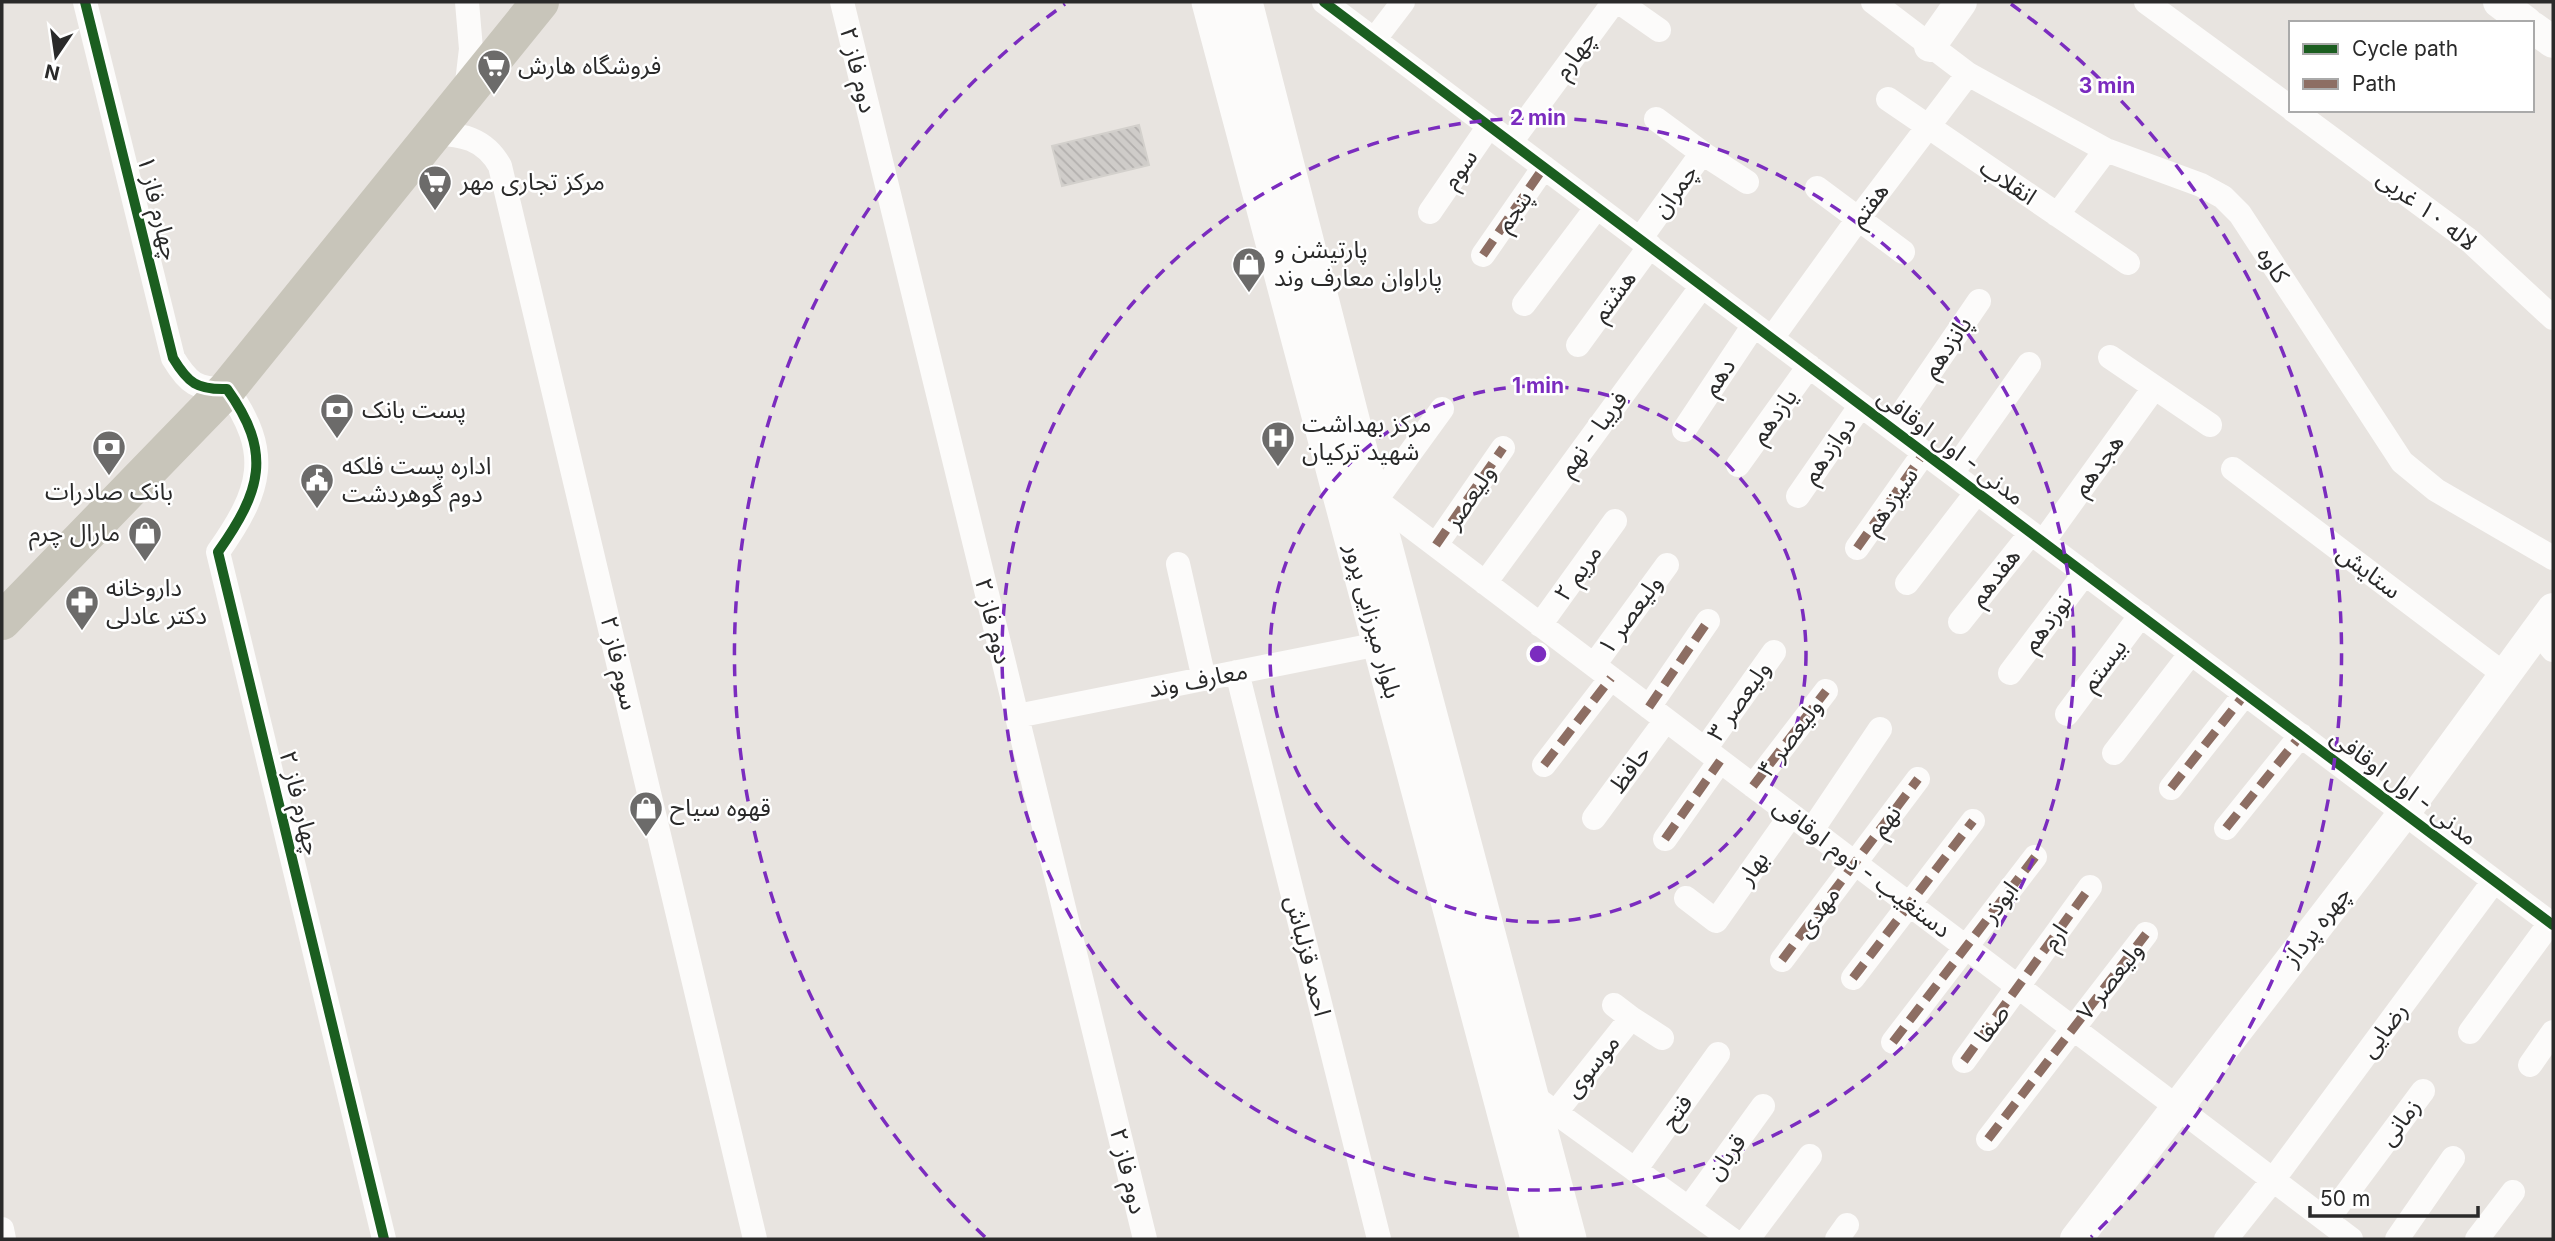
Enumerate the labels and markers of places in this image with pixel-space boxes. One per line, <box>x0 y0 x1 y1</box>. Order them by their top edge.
supermarket icon: فروشگاه هارش <box>475 47 513 96</box>
place label: فروشگاه هارش <box>518 51 661 80</box>
supermarket icon: مرکز تجاری مهر <box>416 163 454 212</box>
place label: مرکز تجاری مهر <box>459 167 605 196</box>
place label: پارتیشن و پاراوان معارف وند <box>1274 235 1442 293</box>
shop icon: پارتیشن و پاراوان معارف وند <box>1230 245 1268 294</box>
bank icon: پست بانک <box>318 391 356 440</box>
place label: پست بانک <box>362 395 466 425</box>
place label: مرکز بهداشت شهید ترکیان <box>1302 409 1431 466</box>
hospital icon: مرکز بهداشت شهید ترکیان <box>1259 419 1297 468</box>
bank icon: بانک صادرات <box>90 428 128 477</box>
place label: اداره پست فلکه دوم گوهردشت <box>342 451 492 512</box>
public building icon: اداره پست فلکه دوم گوهردشت <box>298 461 336 510</box>
place label: بانک صادرات <box>45 477 173 506</box>
shop icon: مارال چرم <box>126 514 164 563</box>
place label: مارال چرم <box>29 518 120 551</box>
place label: داروخانه دکتر عادلی <box>106 573 207 630</box>
pharmacy icon: داروخانه دکتر عادلی <box>63 583 101 632</box>
centre of rings <box>1526 642 1550 666</box>
shop icon: قهوه سیاح <box>627 789 665 838</box>
place label: قهوه سیاح <box>670 793 771 825</box>

